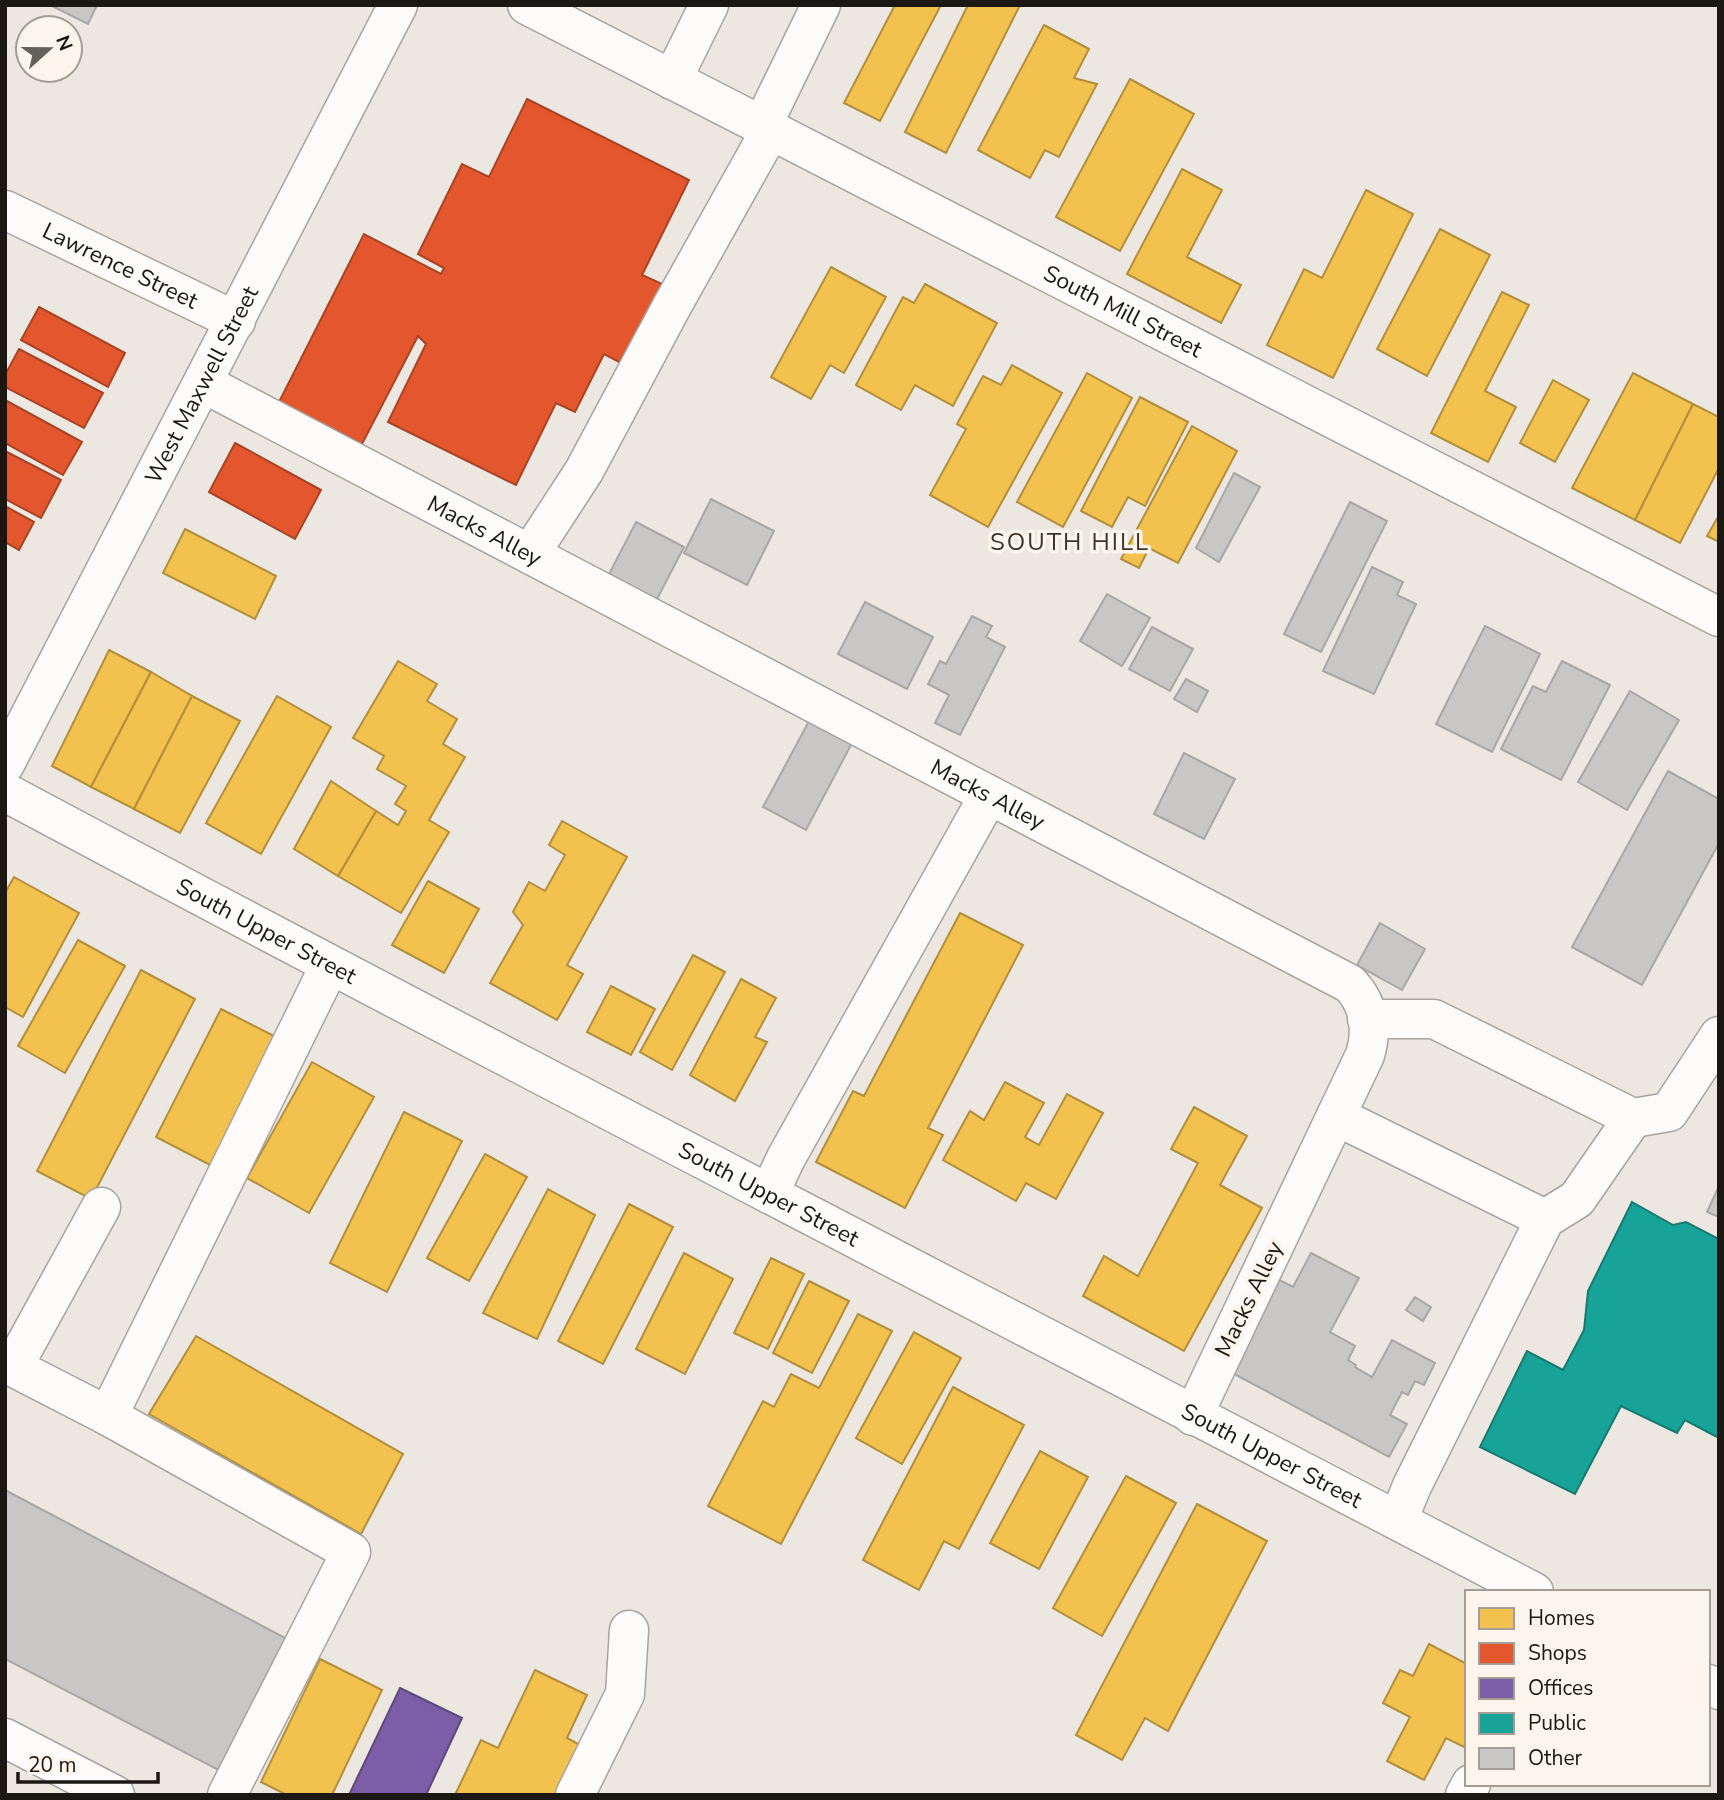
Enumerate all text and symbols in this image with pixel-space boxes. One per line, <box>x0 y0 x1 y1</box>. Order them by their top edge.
north arrow <box>14 14 84 84</box>
text: N <box>49 32 79 55</box>
street label: Lawrence Street <box>38 215 204 316</box>
street label: South Mill Street <box>1038 257 1208 365</box>
street label: West Maxwell Street <box>137 280 266 489</box>
street label: Macks Alley <box>422 488 547 573</box>
district label: SOUTH HILL <box>990 526 1150 558</box>
street label: Macks Alley <box>925 751 1051 837</box>
street label: South Upper Street <box>171 870 363 991</box>
street label: South Upper Street <box>673 1134 865 1254</box>
street label: Macks Alley <box>1208 1236 1290 1362</box>
street label: South Upper Street <box>1176 1395 1368 1516</box>
legend <box>1465 1590 1710 1786</box>
text: Homes <box>1528 1604 1595 1632</box>
text: Shops <box>1528 1639 1587 1667</box>
text: Offices <box>1528 1674 1593 1702</box>
text: Public <box>1528 1709 1586 1737</box>
scale bar <box>18 1741 158 1785</box>
text: Other <box>1528 1744 1583 1772</box>
text: 20 m <box>28 1751 77 1779</box>

